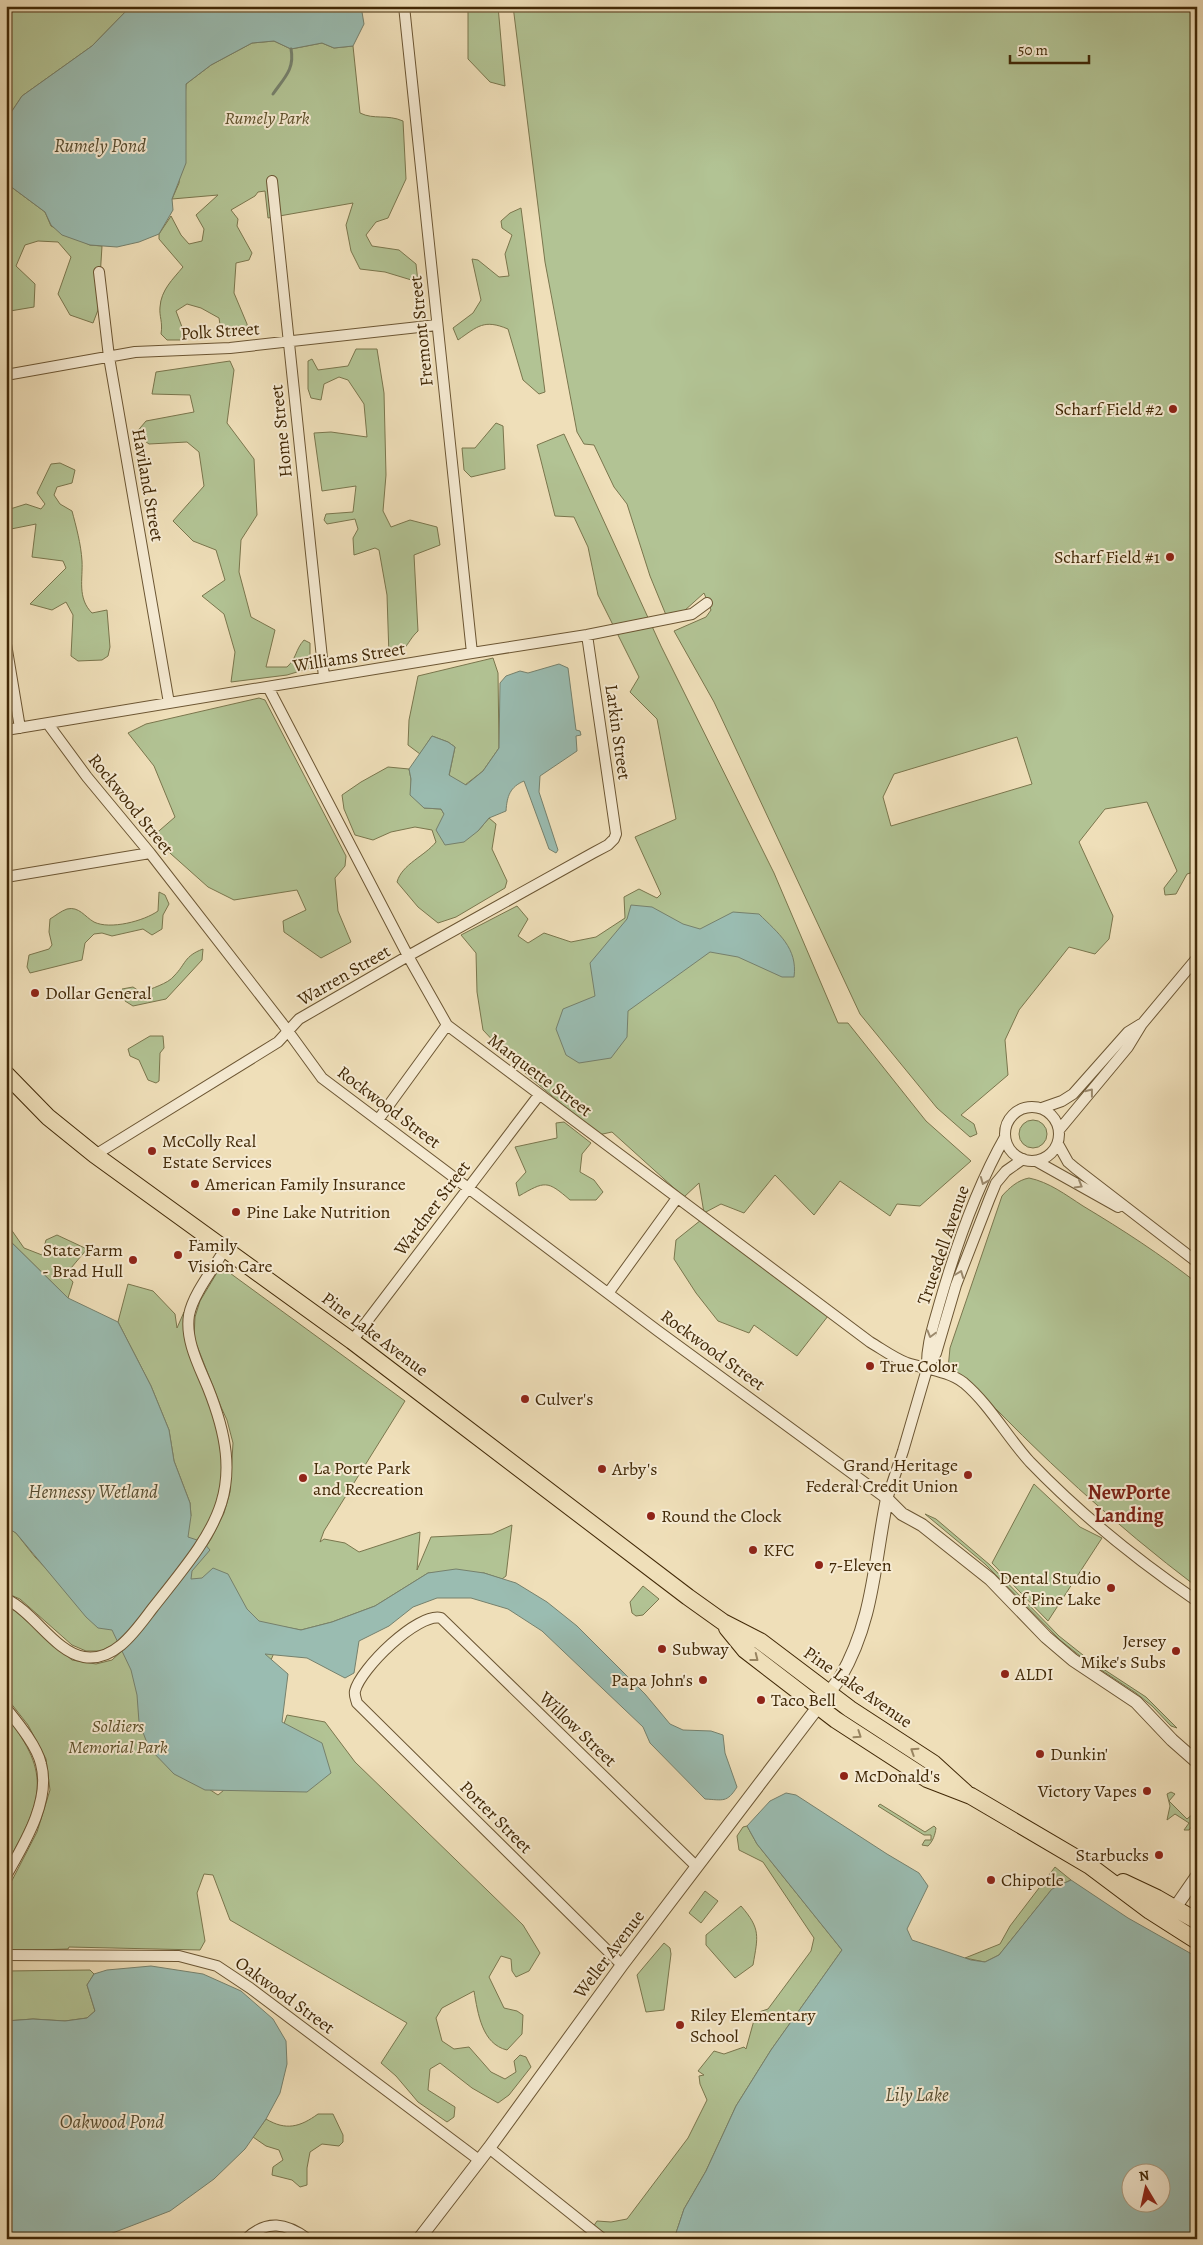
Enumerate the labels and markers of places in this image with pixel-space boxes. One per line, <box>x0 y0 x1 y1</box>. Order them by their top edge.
place label: Scharf Field #2 <box>1055 397 1163 421</box>
marker: Scharf Field #2 <box>1167 403 1179 415</box>
place label: Scharf Field #1 <box>1054 545 1160 569</box>
marker: Scharf Field #1 <box>1164 551 1176 563</box>
place label: Dollar General <box>45 981 152 1005</box>
marker: Dollar General <box>29 987 41 999</box>
place label: McColly Real Estate Services <box>162 1129 272 1174</box>
marker: McColly Real Estate Services <box>146 1145 158 1157</box>
place label: American Family Insurance <box>204 1172 406 1196</box>
marker: American Family Insurance <box>189 1178 201 1190</box>
place label: Pine Lake Nutrition <box>246 1200 391 1224</box>
marker: Pine Lake Nutrition <box>230 1206 242 1218</box>
place label: Family Vision Care <box>187 1233 272 1278</box>
place label: State Farm - Brad Hull <box>42 1238 124 1283</box>
marker: Family Vision Care <box>172 1249 184 1261</box>
marker: State Farm - Brad Hull <box>127 1254 139 1266</box>
place label: True Color <box>880 1354 958 1378</box>
marker: True Color <box>864 1360 876 1372</box>
place label: Culver's <box>535 1387 593 1411</box>
marker: Culver's <box>519 1393 531 1405</box>
place label: Grand Heritage Federal Credit Union <box>805 1453 958 1498</box>
place label: La Porte Park and Recreation <box>313 1456 424 1501</box>
place label: Arby's <box>611 1457 657 1481</box>
marker: Arby's <box>596 1463 608 1475</box>
marker: Grand Heritage Federal Credit Union <box>962 1469 974 1481</box>
marker: La Porte Park and Recreation <box>297 1472 309 1484</box>
place label: Round the Clock <box>661 1504 782 1528</box>
marker: Round the Clock <box>645 1510 657 1522</box>
place label: KFC <box>763 1538 795 1562</box>
marker: KFC <box>747 1544 759 1556</box>
place label: 7-Eleven <box>829 1553 892 1577</box>
marker: 7-Eleven <box>813 1559 825 1571</box>
place label: Dental Studio of Pine Lake <box>999 1566 1101 1611</box>
marker: Dental Studio of Pine Lake <box>1105 1582 1117 1594</box>
place label: Jersey Mike's Subs <box>1080 1629 1167 1674</box>
place label: Subway <box>672 1637 730 1661</box>
marker: Subway <box>656 1643 668 1655</box>
marker: Jersey Mike's Subs <box>1170 1645 1182 1657</box>
place label: ALDI <box>1014 1662 1053 1686</box>
place label: Papa John's <box>611 1668 693 1692</box>
marker: ALDI <box>999 1668 1011 1680</box>
marker: Papa John's <box>697 1674 709 1686</box>
place label: Taco Bell <box>771 1688 836 1712</box>
marker: Taco Bell <box>755 1694 767 1706</box>
place label: Dunkin' <box>1050 1742 1108 1766</box>
marker: Dunkin' <box>1034 1748 1046 1760</box>
place label: McDonald's <box>854 1764 940 1788</box>
marker: McDonald's <box>838 1770 850 1782</box>
place label: Victory Vapes <box>1037 1779 1137 1803</box>
marker: Victory Vapes <box>1141 1785 1153 1797</box>
place label: Starbucks <box>1076 1843 1149 1867</box>
marker: Starbucks <box>1153 1849 1165 1861</box>
place label: Chipotle <box>1001 1868 1064 1892</box>
marker: Chipotle <box>985 1874 997 1886</box>
place label: Riley Elementary School <box>690 2003 816 2048</box>
marker: Riley Elementary School <box>674 2019 686 2031</box>

